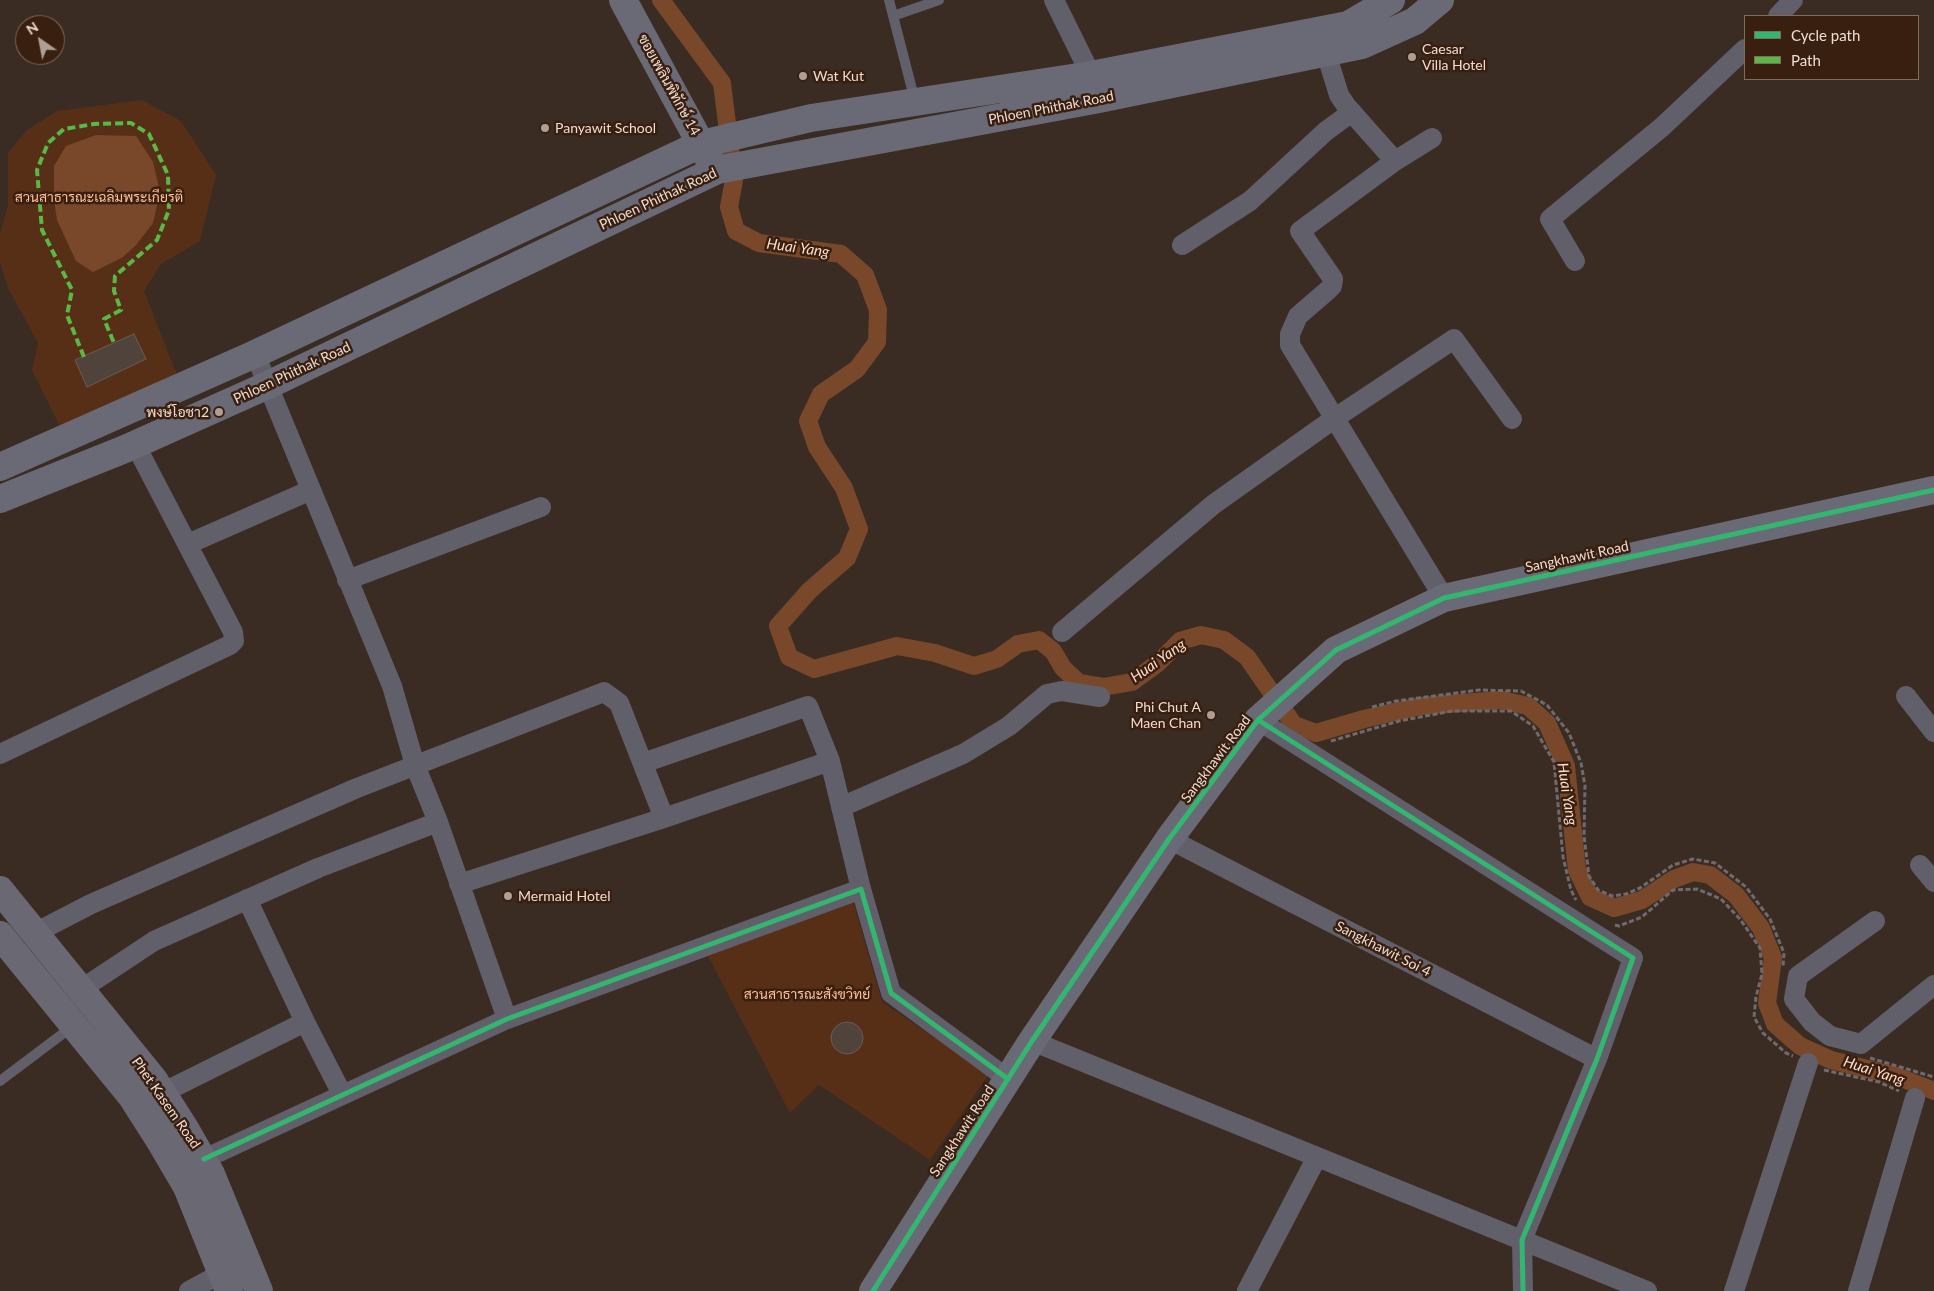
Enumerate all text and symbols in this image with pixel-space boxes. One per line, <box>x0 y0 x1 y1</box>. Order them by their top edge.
north arrow <box>15 15 65 65</box>
legend <box>1744 15 1919 80</box>
text: N <box>23 18 41 38</box>
text: Cycle path <box>1791 26 1860 44</box>
street label: ซอยเพลินพิทักษ์ 14 <box>634 32 704 138</box>
place label: Caesar Villa Hotel <box>1422 41 1486 74</box>
marker: Caesar Villa Hotel <box>1406 51 1418 63</box>
text: Path <box>1791 51 1821 69</box>
place label: Wat Kut <box>813 68 864 84</box>
marker: Wat Kut <box>797 70 809 82</box>
street label: Phloen Phithak Road <box>987 88 1115 128</box>
place label: Panyawit School <box>555 120 656 136</box>
marker: Panyawit School <box>539 122 551 134</box>
street label: Phloen Phithak Road <box>597 164 719 234</box>
park label: สวนสาธารณะเฉลิมพระเกียรติ <box>15 189 183 205</box>
water label: Huai Yang <box>766 235 830 261</box>
street label: Phloen Phithak Road <box>231 338 353 408</box>
place label: พงษ์โอชา2 <box>146 404 209 420</box>
marker: พงษ์โอชา2 <box>213 406 225 418</box>
street label: Sangkhawit Road <box>1524 538 1630 576</box>
water label: Huai Yang <box>1127 636 1189 686</box>
place label: Phi Chut A Maen Chan <box>1131 699 1201 732</box>
marker: Phi Chut A Maen Chan <box>1205 709 1217 721</box>
street label: Sangkhawit Road <box>1178 712 1254 806</box>
water label: Huai Yang <box>1553 761 1581 827</box>
place label: Mermaid Hotel <box>518 888 610 904</box>
marker: Mermaid Hotel <box>502 890 514 902</box>
street label: Sangkhawit Soi 4 <box>1332 918 1434 980</box>
park label: สวนสาธารณะสังขวิทย์ <box>744 986 870 1002</box>
water label: Huai Yang <box>1841 1053 1907 1089</box>
street label: Phet Kasem Road <box>128 1054 204 1152</box>
street label: Sangkhawit Road <box>926 1082 998 1180</box>

